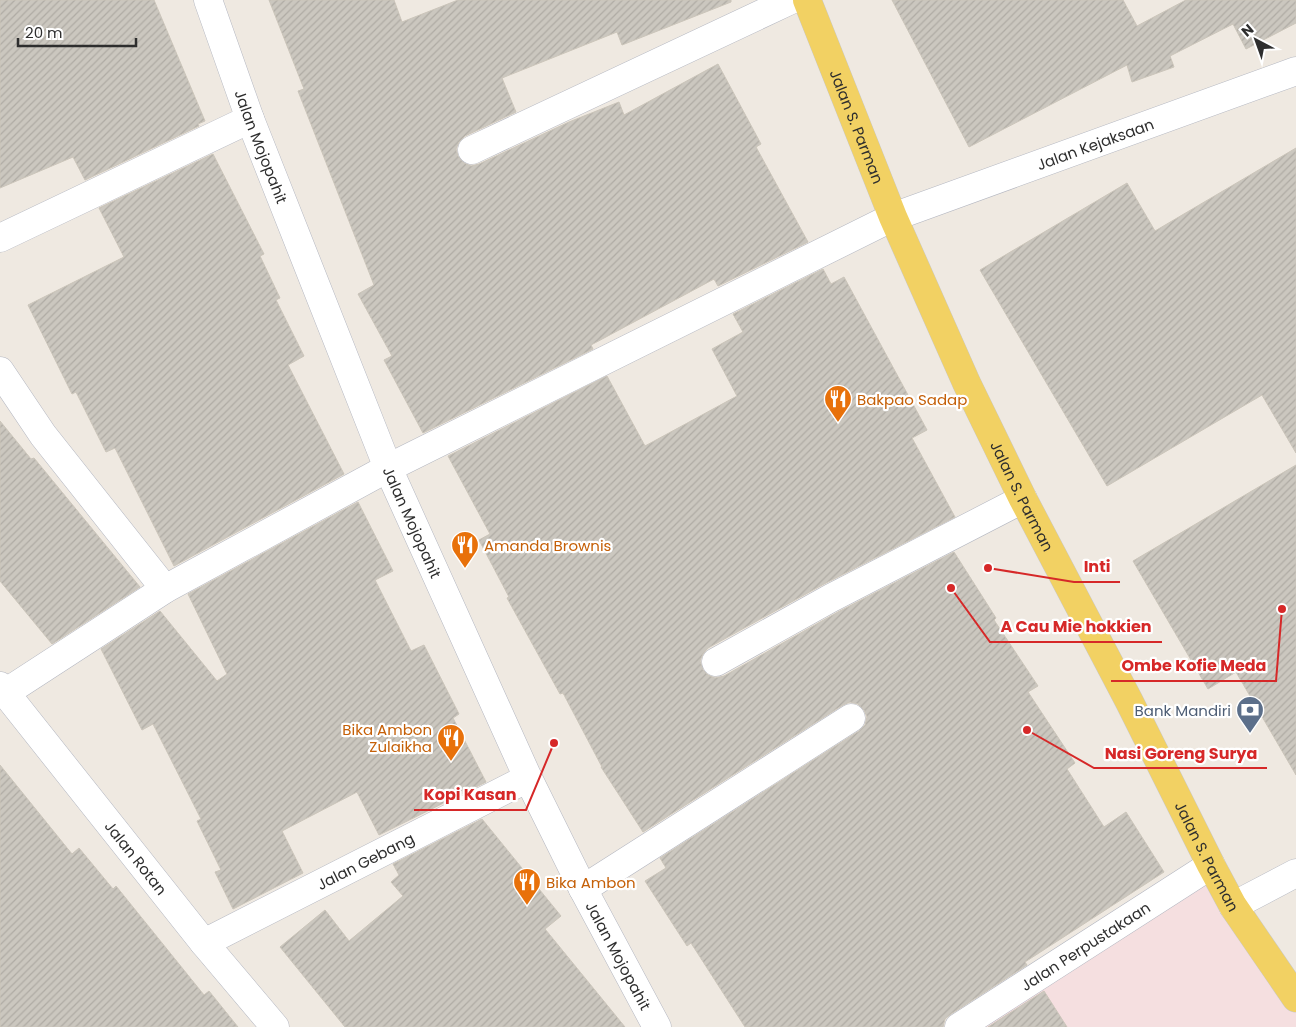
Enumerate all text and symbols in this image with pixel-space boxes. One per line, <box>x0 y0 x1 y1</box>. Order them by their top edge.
scale bar <box>18 15 135 47</box>
north arrow <box>1231 15 1281 65</box>
text: N <box>1237 19 1258 41</box>
text: 20 m <box>25 22 63 43</box>
street label: Jalan S. Parman <box>825 66 889 187</box>
street label: Jalan Mojopahit <box>230 87 293 207</box>
street label: Jalan Kejaksaan <box>1034 113 1157 175</box>
restaurant icon: Bakpao Sadap <box>823 384 853 423</box>
place label: Bakpao Sadap <box>857 389 967 410</box>
street label: Jalan S. Parman <box>986 437 1059 555</box>
street label: Jalan Mojopahit <box>378 463 447 581</box>
restaurant icon: Amanda Brownis <box>450 530 480 569</box>
place label: Amanda Brownis <box>484 535 612 556</box>
callout: Inti <box>1074 551 1120 582</box>
text: Inti <box>1084 555 1110 578</box>
callout: A Cau Mie hokkien <box>990 611 1162 642</box>
text: A Cau Mie hokkien <box>1000 615 1152 638</box>
callout: Ombe Kofie Meda <box>1111 650 1276 681</box>
text: Ombe Kofie Meda <box>1122 654 1266 677</box>
bank icon: Bank Mandiri <box>1235 695 1265 734</box>
place label: Bank Mandiri <box>1135 700 1231 721</box>
place label: Bika Ambon Zulaikha <box>342 719 432 757</box>
restaurant icon: Bika Ambon Zulaikha <box>436 723 466 762</box>
callout: Nasi Goreng Surya <box>1094 737 1267 768</box>
text: Nasi Goreng Surya <box>1105 742 1257 765</box>
callout: Kopi Kasan <box>414 779 526 810</box>
text: Kopi Kasan <box>424 783 516 806</box>
street label: Jalan S. Parman <box>1170 798 1244 915</box>
street label: Jalan Rotan <box>100 816 172 899</box>
street label: Jalan Gebang <box>313 827 418 894</box>
restaurant icon: Bika Ambon <box>512 867 542 906</box>
place label: Bika Ambon <box>546 872 636 893</box>
street label: Jalan Perpustakaan <box>1016 896 1154 995</box>
street label: Jalan Mojopahit <box>581 897 656 1014</box>

